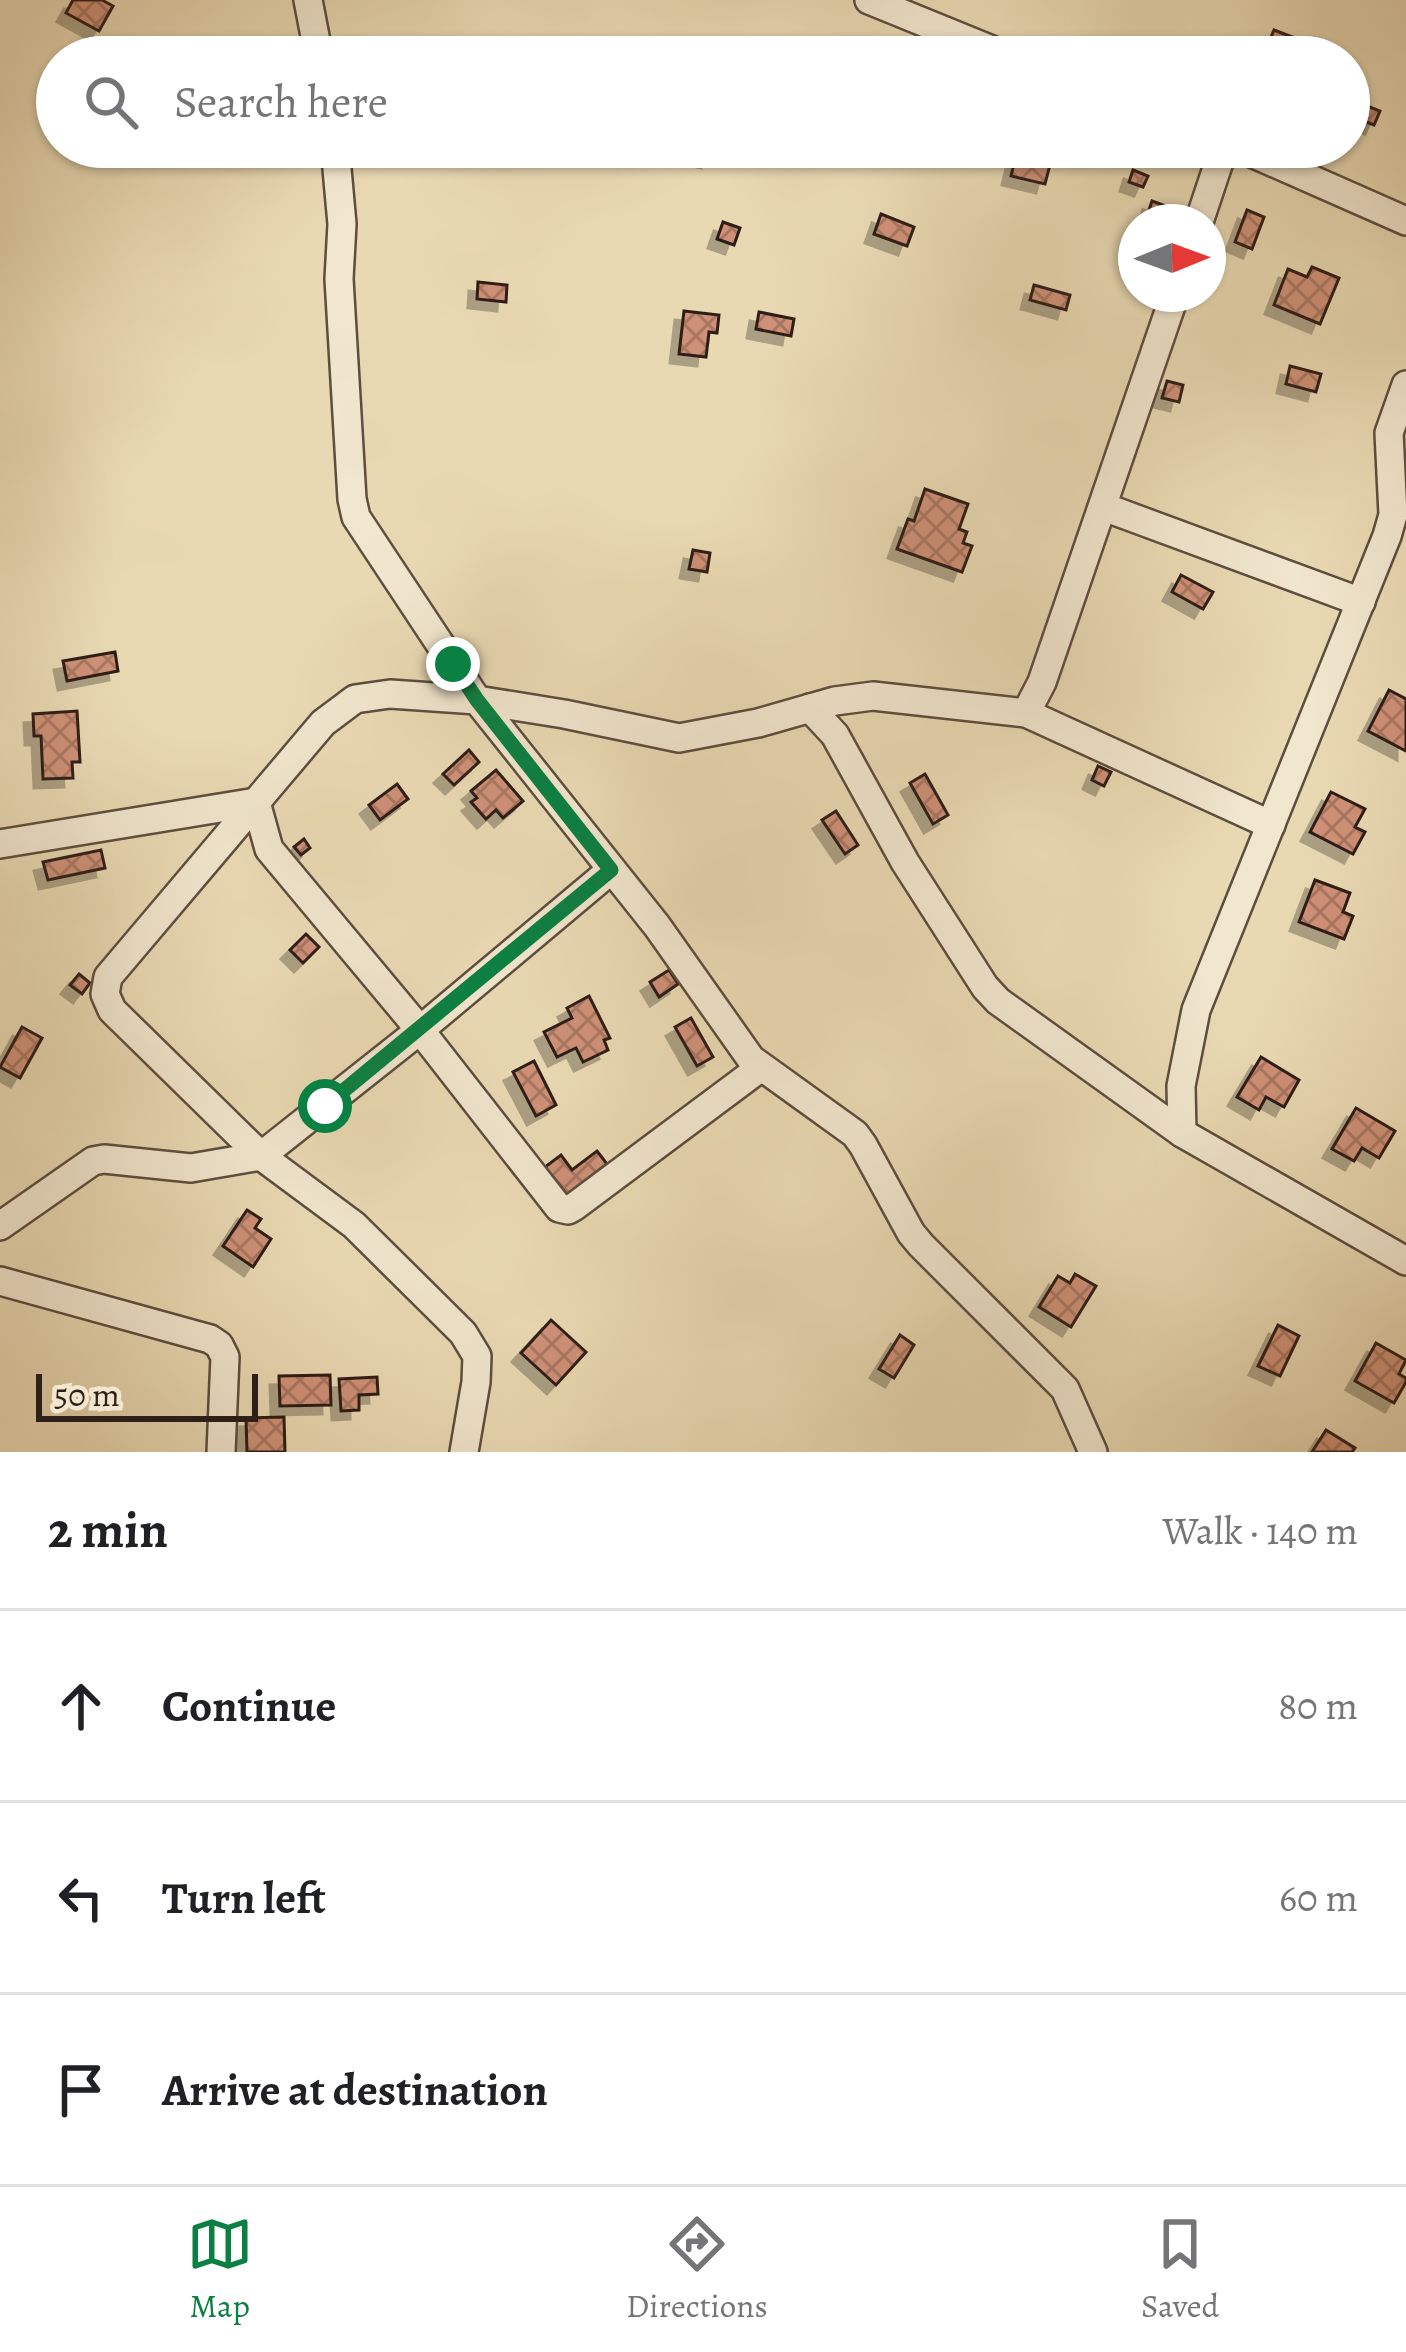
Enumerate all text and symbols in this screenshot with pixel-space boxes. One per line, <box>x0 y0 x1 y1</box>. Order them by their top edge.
search box <box>36 36 1370 168</box>
icon: search <box>78 69 144 135</box>
text: Search here <box>174 71 388 133</box>
north arrow <box>1118 204 1226 312</box>
route end <box>426 637 480 691</box>
route start <box>298 1079 352 1133</box>
scale bar <box>36 1368 258 1421</box>
text: 50 m <box>54 1372 120 1417</box>
text: 2 min <box>48 1495 168 1565</box>
text: Walk · 140 m <box>1163 1504 1358 1557</box>
icon: ahead <box>48 1673 114 1739</box>
text: Continue <box>162 1675 336 1737</box>
text: 80 m <box>1278 1679 1358 1732</box>
icon: left <box>48 1865 114 1931</box>
text: Turn left <box>162 1867 326 1929</box>
text: 60 m <box>1279 1871 1358 1924</box>
icon: arrive <box>48 2057 114 2123</box>
text: Arrive at destination <box>162 2059 548 2121</box>
tab: Map <box>187 2211 253 2328</box>
tab: Directions <box>626 2211 768 2328</box>
tab: Saved <box>1141 2211 1219 2328</box>

